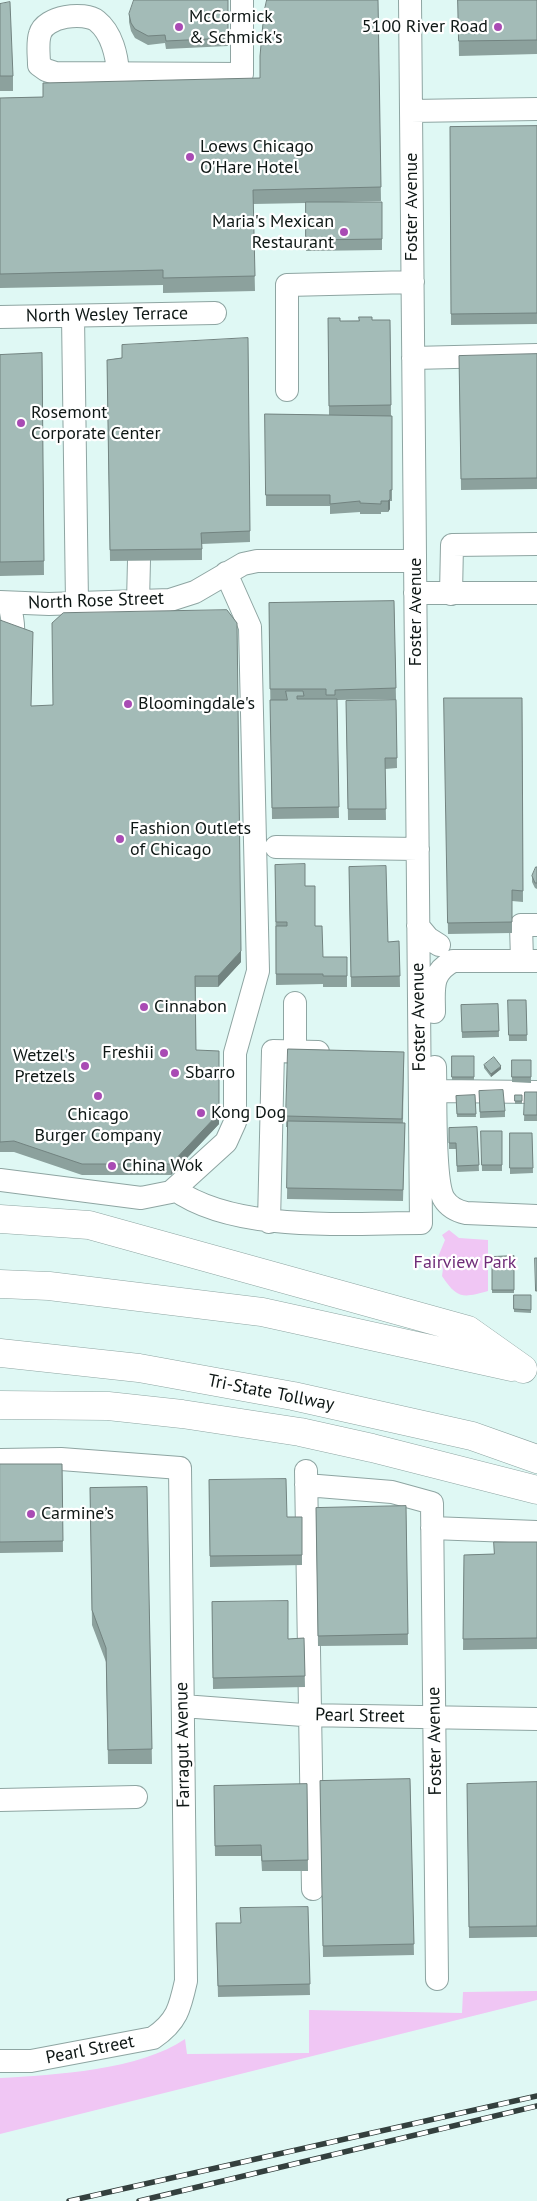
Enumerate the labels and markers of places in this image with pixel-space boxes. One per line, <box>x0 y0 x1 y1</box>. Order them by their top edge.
place label: McCormick & Schmick's <box>189 6 283 48</box>
place label: 5100 River Road <box>362 16 488 38</box>
marker: McCormick & Schmick's <box>173 21 185 33</box>
marker: 5100 River Road <box>492 21 504 33</box>
place label: Loews Chicago O'Hare Hotel <box>200 136 314 178</box>
marker: Loews Chicago O'Hare Hotel <box>184 151 196 163</box>
place label: Maria's Mexican Restaurant <box>212 211 334 253</box>
marker: Maria's Mexican Restaurant <box>338 226 350 238</box>
place label: Rosemont Corporate Center <box>31 402 161 444</box>
marker: Rosemont Corporate Center <box>15 417 27 429</box>
place label: Bloomingdale's <box>138 693 255 715</box>
marker: Bloomingdale's <box>122 698 134 710</box>
place label: Fashion Outlets of Chicago <box>130 818 251 861</box>
marker: Fashion Outlets of Chicago <box>114 833 126 845</box>
place label: Cinnabon <box>154 996 227 1018</box>
marker: Cinnabon <box>138 1001 150 1013</box>
place label: Freshii <box>102 1042 154 1064</box>
place label: Wetzel's Pretzels <box>13 1045 75 1088</box>
marker: Freshii <box>158 1047 170 1059</box>
marker: Wetzel's Pretzels <box>79 1060 91 1072</box>
place label: Sbarro <box>185 1062 235 1084</box>
marker: Sbarro <box>169 1067 181 1079</box>
marker: Chicago Burger Company <box>92 1090 104 1102</box>
place label: Kong Dog <box>211 1102 286 1124</box>
place label: Chicago Burger Company <box>35 1104 161 1146</box>
marker: Kong Dog <box>195 1107 207 1119</box>
place label: China Wok <box>122 1155 203 1177</box>
marker: China Wok <box>106 1160 118 1172</box>
place label: Carmine’s <box>41 1503 114 1525</box>
marker: Carmine’s <box>25 1508 37 1520</box>

